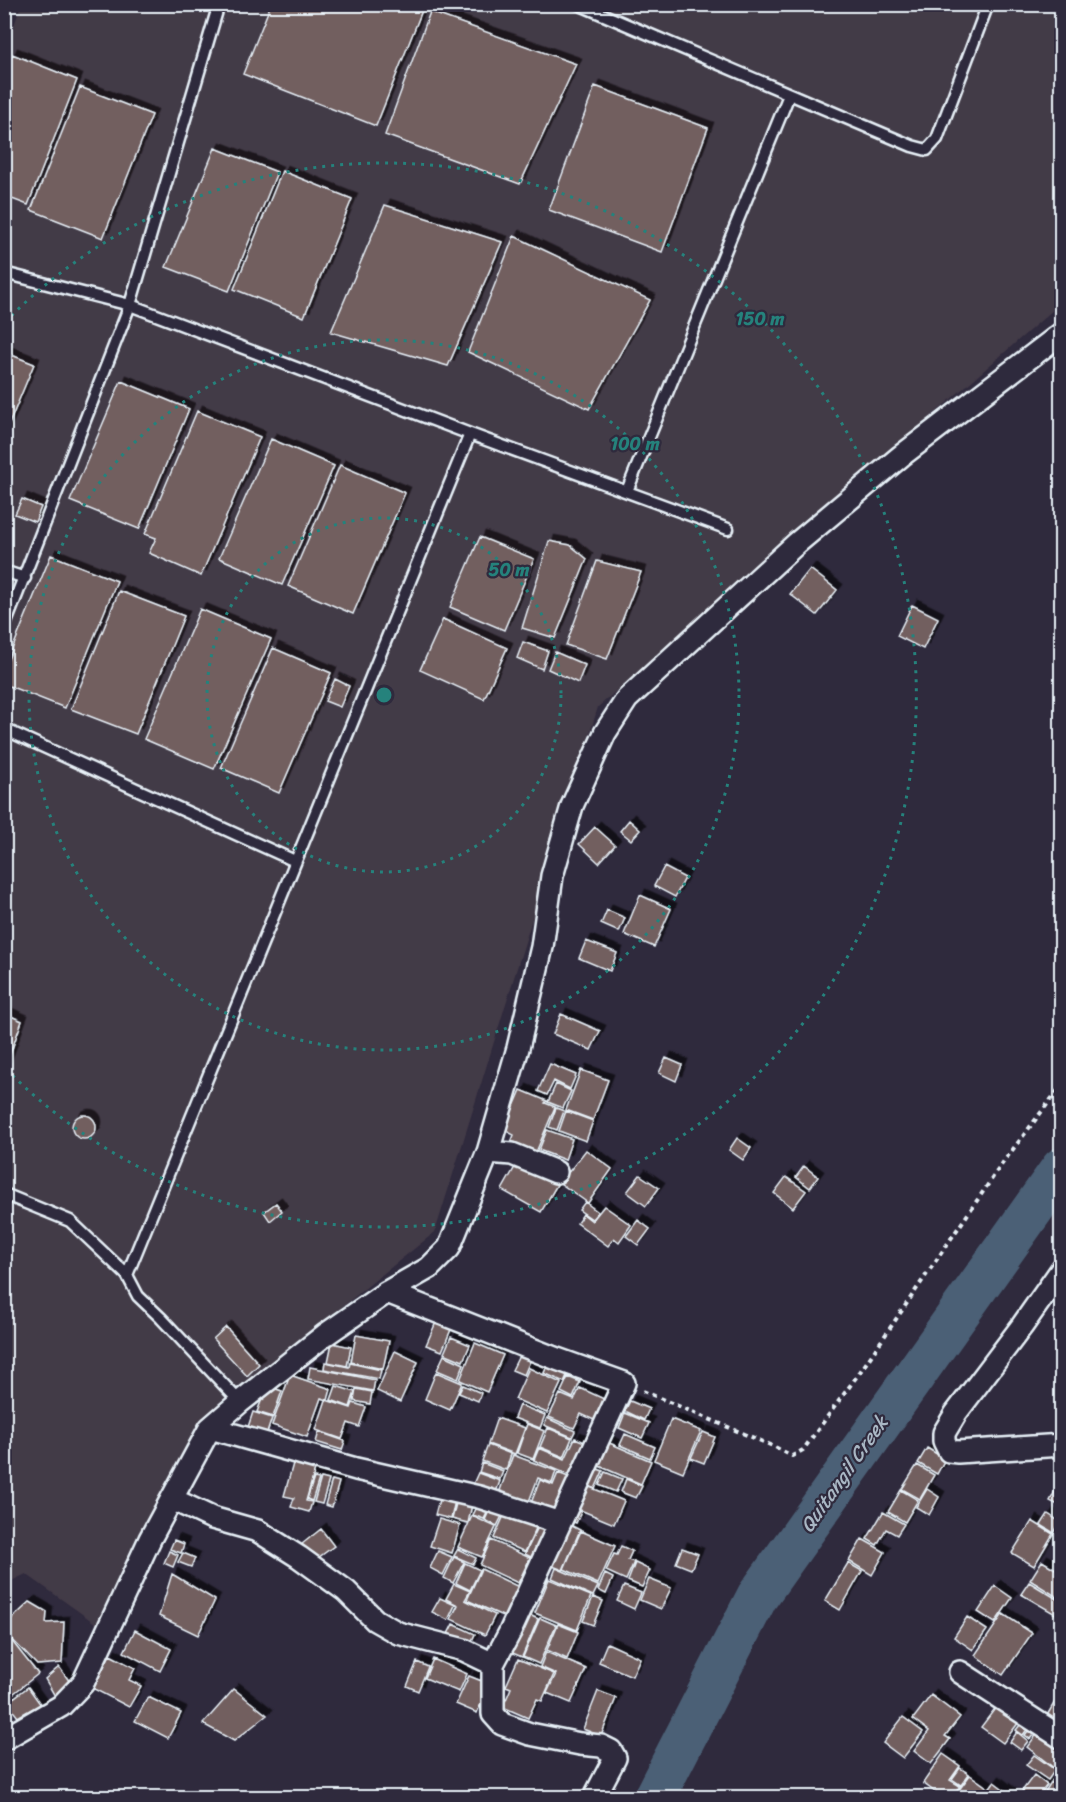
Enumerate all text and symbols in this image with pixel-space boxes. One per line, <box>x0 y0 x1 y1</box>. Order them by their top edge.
text: 150 m <box>736 303 784 335</box>
text: 100 m <box>611 428 660 460</box>
text: 50 m <box>489 554 530 586</box>
centre of rings <box>374 685 394 705</box>
water label: Quitangil Creek <box>791 1407 898 1540</box>

